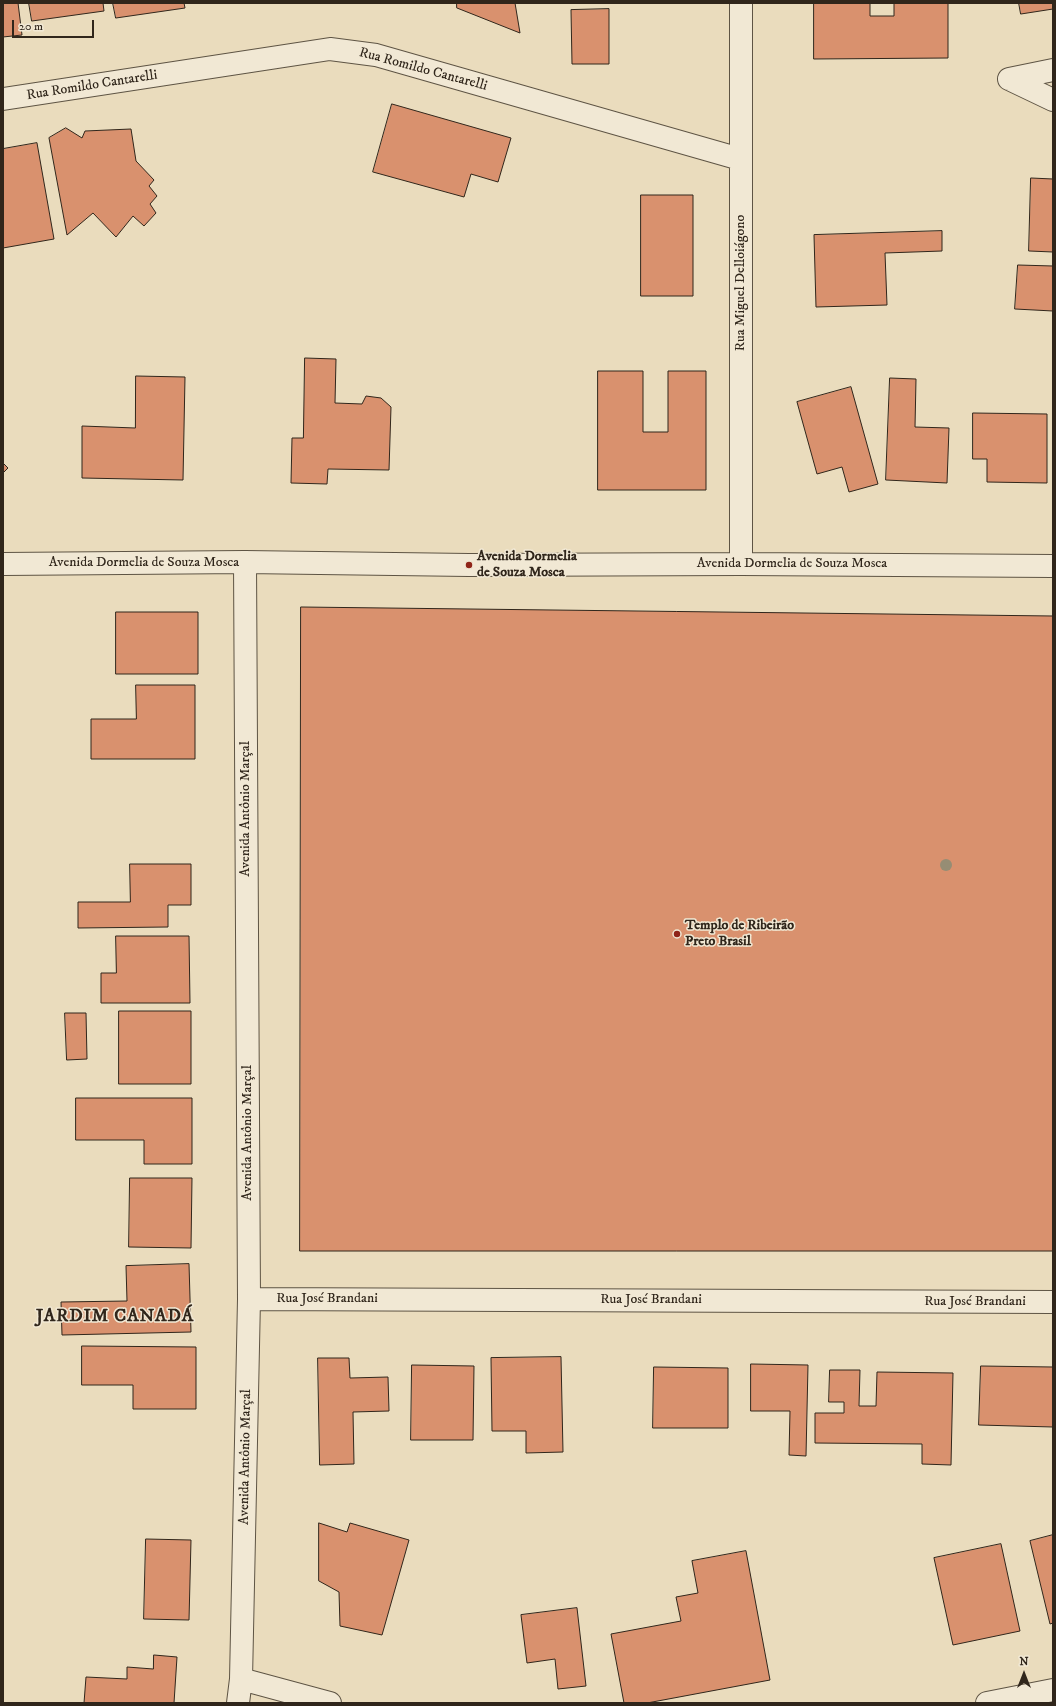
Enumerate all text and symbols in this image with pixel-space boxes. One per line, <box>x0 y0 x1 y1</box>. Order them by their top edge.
scale bar <box>14 12 96 38</box>
text: 20 m <box>19 19 43 34</box>
street label: Rua Romildo Cantarelli <box>357 45 489 95</box>
street label: Rua Romildo Cantarelli <box>25 67 159 105</box>
street label: Rua Miguel Delloiágono <box>733 215 749 351</box>
place label: Avenida Dormelia de Souza Mosca <box>477 549 577 582</box>
street label: Avenida Dormelia de Souza Mosca <box>49 555 239 571</box>
street label: Avenida Dormelia de Souza Mosca <box>697 556 887 572</box>
marker: Avenida Dormelia de Souza Mosca <box>464 560 474 570</box>
street label: Avenida Antônio Marçal <box>238 741 254 877</box>
place label: Templo de Ribeirão Preto Brasil <box>685 918 794 950</box>
marker: Templo de Ribeirão Preto Brasil <box>672 929 682 939</box>
street label: Avenida Antônio Marçal <box>240 1065 256 1201</box>
street label: Rua José Brandani <box>276 1291 378 1307</box>
street label: Rua José Brandani <box>600 1292 702 1308</box>
street label: Rua José Brandani <box>924 1294 1026 1310</box>
district label: JARDIM CANADÁ <box>36 1306 194 1328</box>
street label: Avenida Antônio Marçal <box>236 1389 256 1525</box>
north arrow <box>1004 1654 1044 1694</box>
text: N <box>1019 1655 1029 1669</box>

